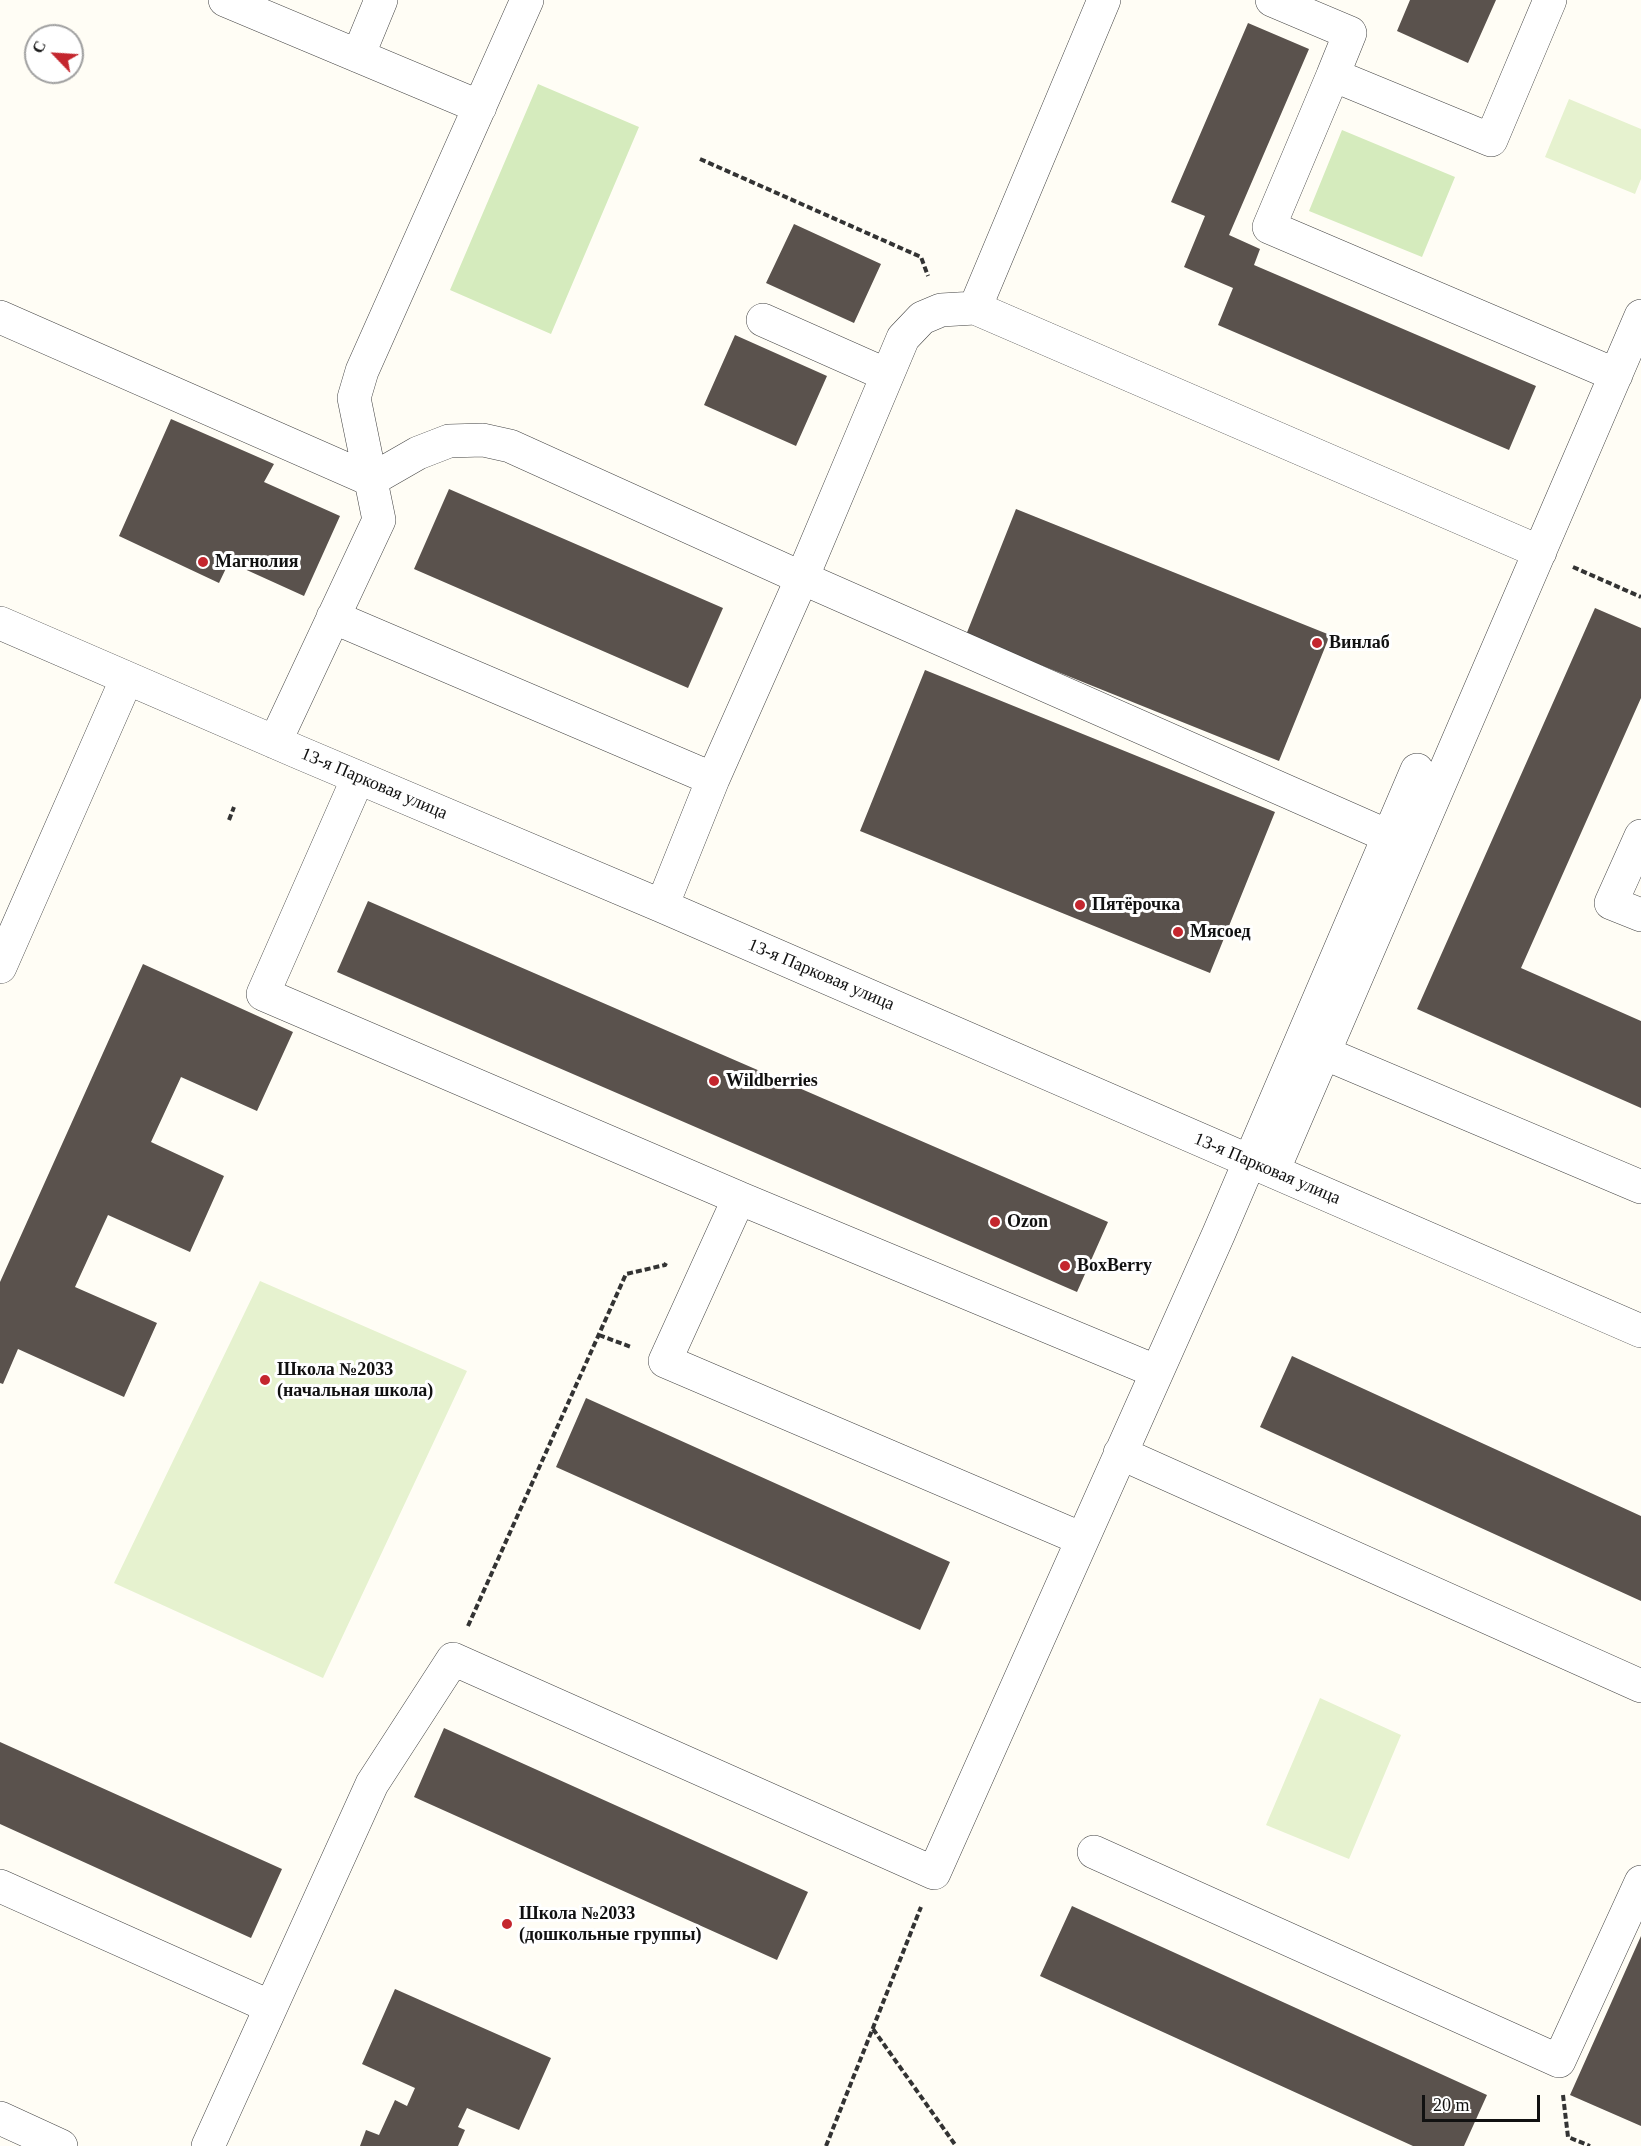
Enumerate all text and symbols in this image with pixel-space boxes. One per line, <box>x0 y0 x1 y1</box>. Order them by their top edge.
north arrow <box>24 24 84 84</box>
text: С <box>29 38 49 56</box>
place label: Магнолия <box>215 551 299 573</box>
marker: Магнолия <box>196 555 210 569</box>
place label: Винлаб <box>1329 632 1390 654</box>
marker: Винлаб <box>1310 636 1324 650</box>
street label: 13-я Парковая улица <box>297 743 451 825</box>
place label: Пятёрочка <box>1092 894 1180 916</box>
marker: Пятёрочка <box>1073 898 1087 912</box>
place label: Мясоед <box>1190 921 1251 943</box>
marker: Мясоед <box>1171 925 1185 939</box>
street label: 13-я Парковая улица <box>744 934 898 1016</box>
place label: Wildberries <box>726 1070 818 1092</box>
marker: Wildberries <box>707 1074 721 1088</box>
street label: 13-я Парковая улица <box>1190 1128 1344 1210</box>
place label: Ozon <box>1007 1211 1048 1233</box>
marker: Ozon <box>988 1215 1002 1229</box>
place label: BoxBerry <box>1077 1255 1152 1277</box>
marker: BoxBerry <box>1058 1259 1072 1273</box>
place label: Школа №2033 (начальная школа) <box>277 1359 433 1402</box>
marker: Школа №2033 (начальная школа) <box>258 1373 272 1387</box>
place label: Школа №2033 (дошкольные группы) <box>519 1903 701 1946</box>
marker: Школа №2033 (дошкольные группы) <box>500 1917 514 1931</box>
scale bar <box>1425 2083 1544 2121</box>
text: 20 m <box>1433 2095 1470 2115</box>

